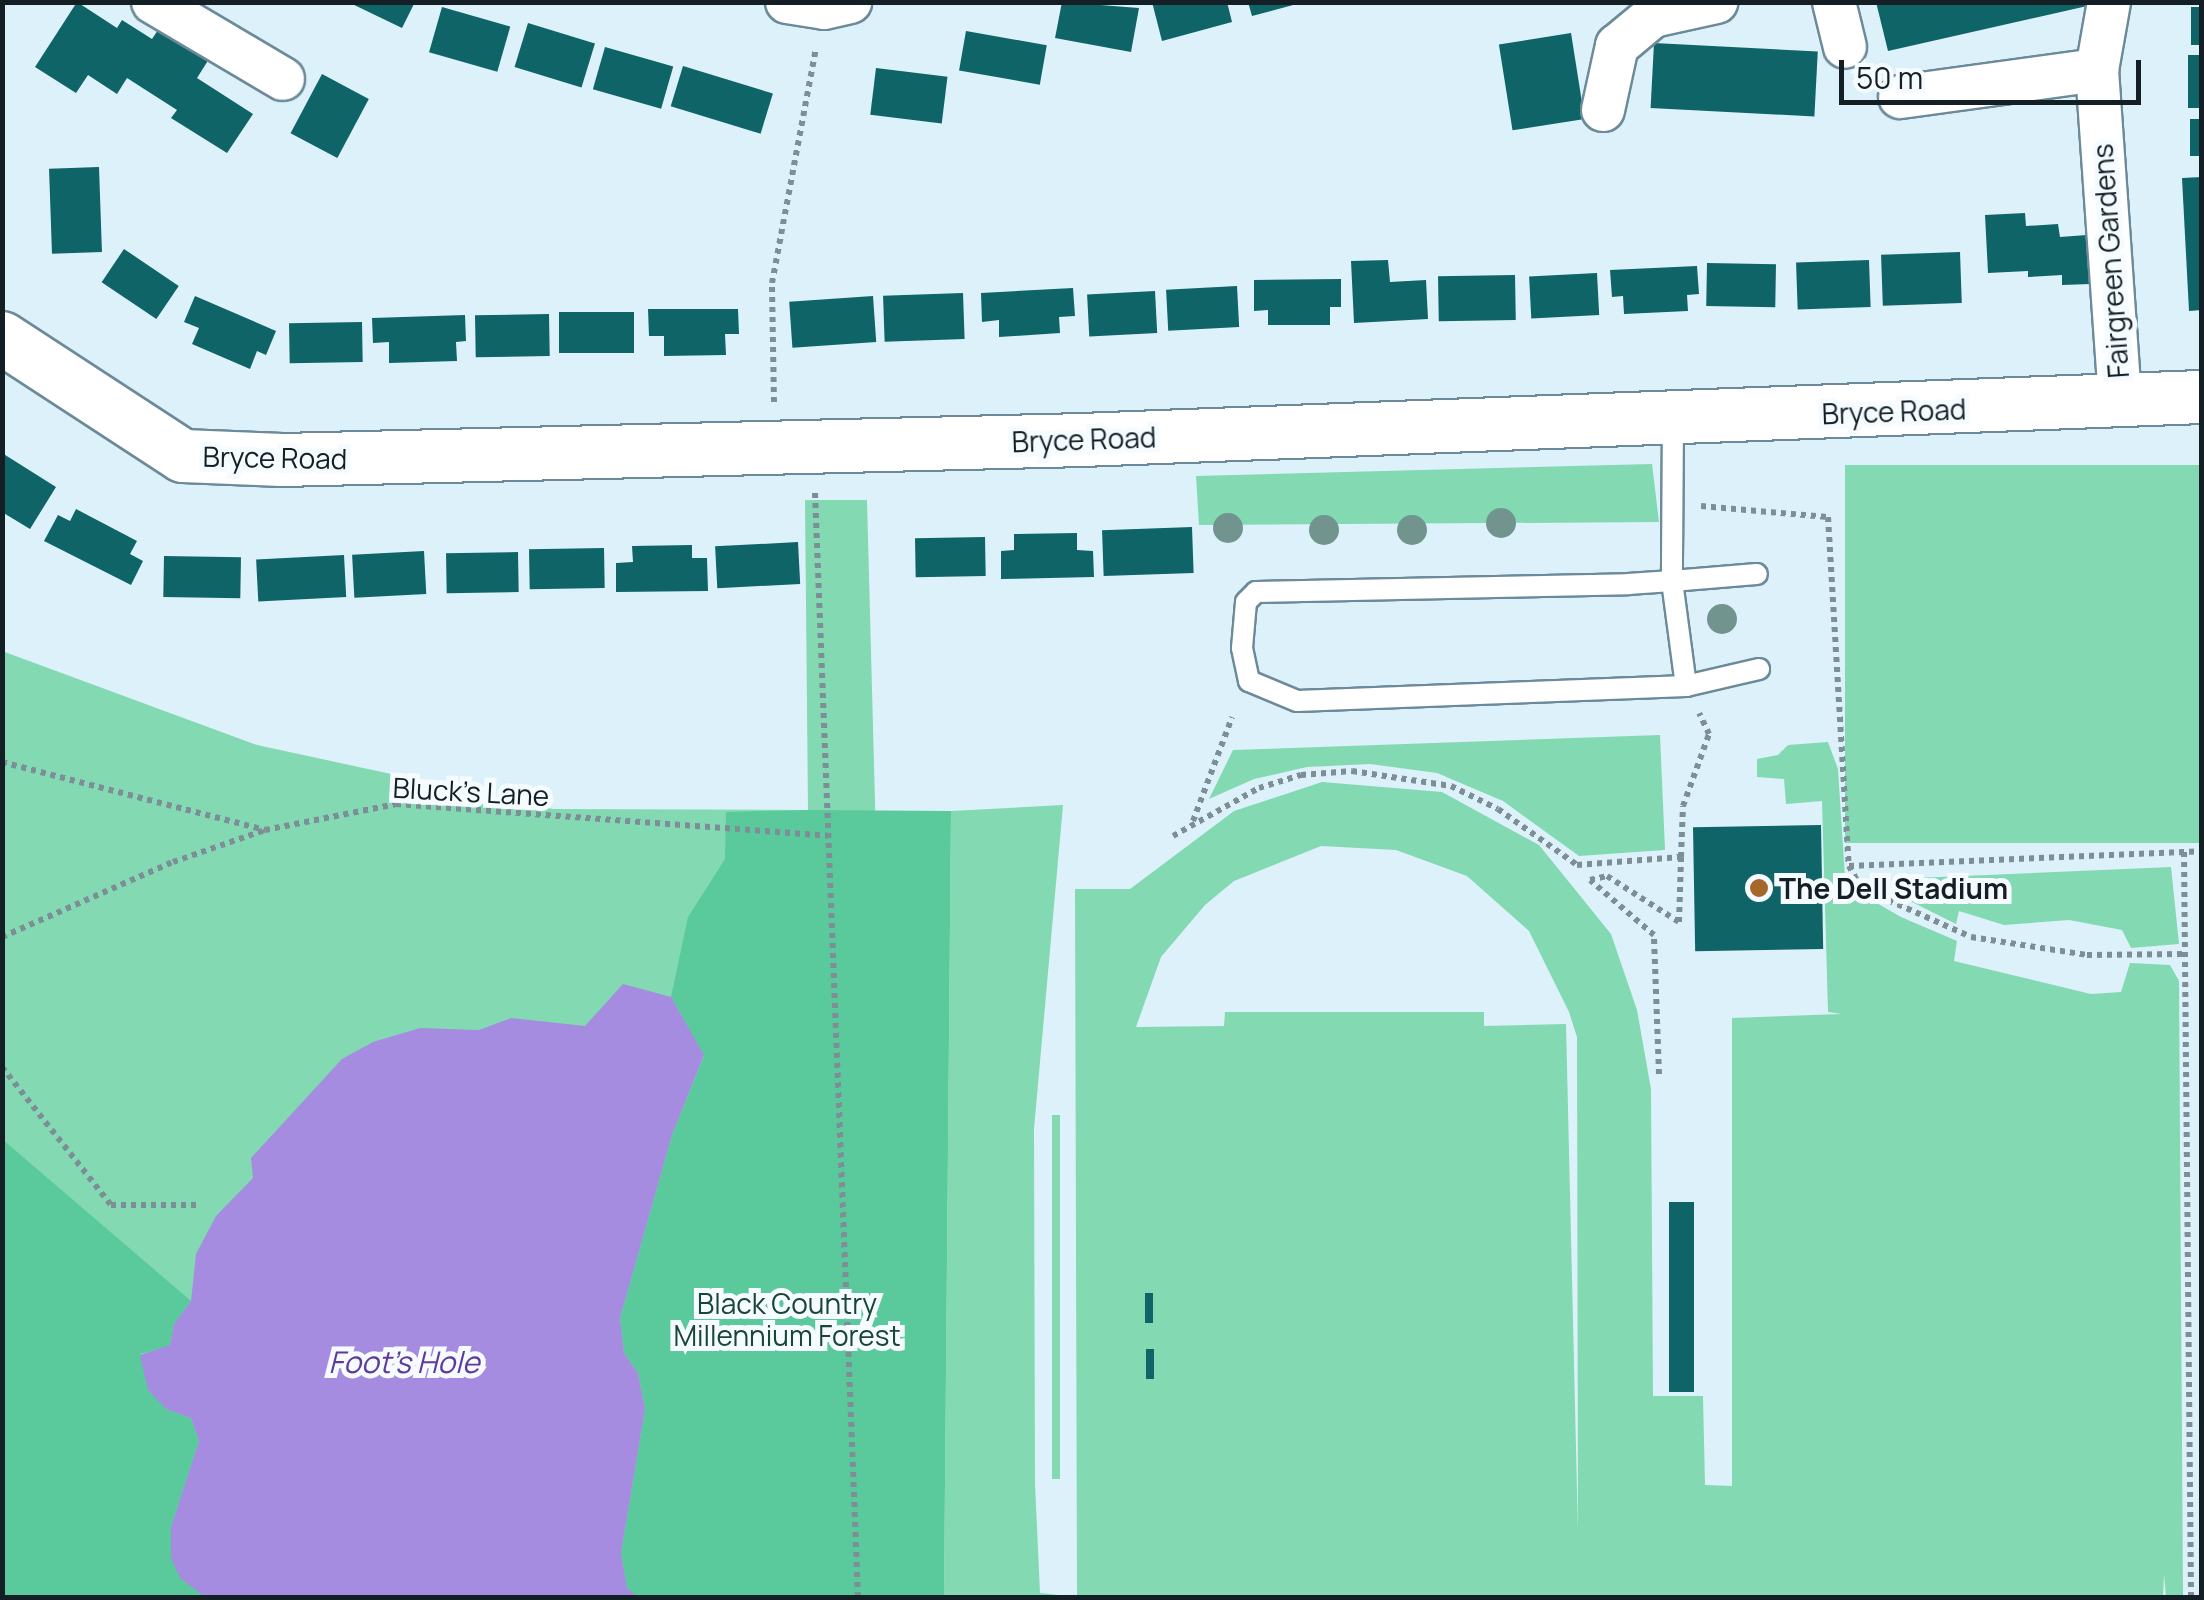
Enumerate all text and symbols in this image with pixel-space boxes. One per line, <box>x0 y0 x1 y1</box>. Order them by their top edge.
scale bar <box>1844 40 2146 102</box>
text: 50 m <box>1856 57 1923 98</box>
street label: Fairgreen Gardens <box>2085 143 2135 379</box>
street label: Bryce Road <box>1821 392 1967 430</box>
street label: Bryce Road <box>1011 420 1157 458</box>
street label: Bryce Road <box>202 439 348 475</box>
street label: Bluck's Lane <box>392 770 550 812</box>
place label: The Dell Stadium <box>1779 871 2008 905</box>
marker: The Dell Stadium <box>1748 877 1770 899</box>
park label: Black Country Millennium Forest <box>673 1286 901 1352</box>
water label: Foot's Hole <box>329 1344 479 1380</box>

